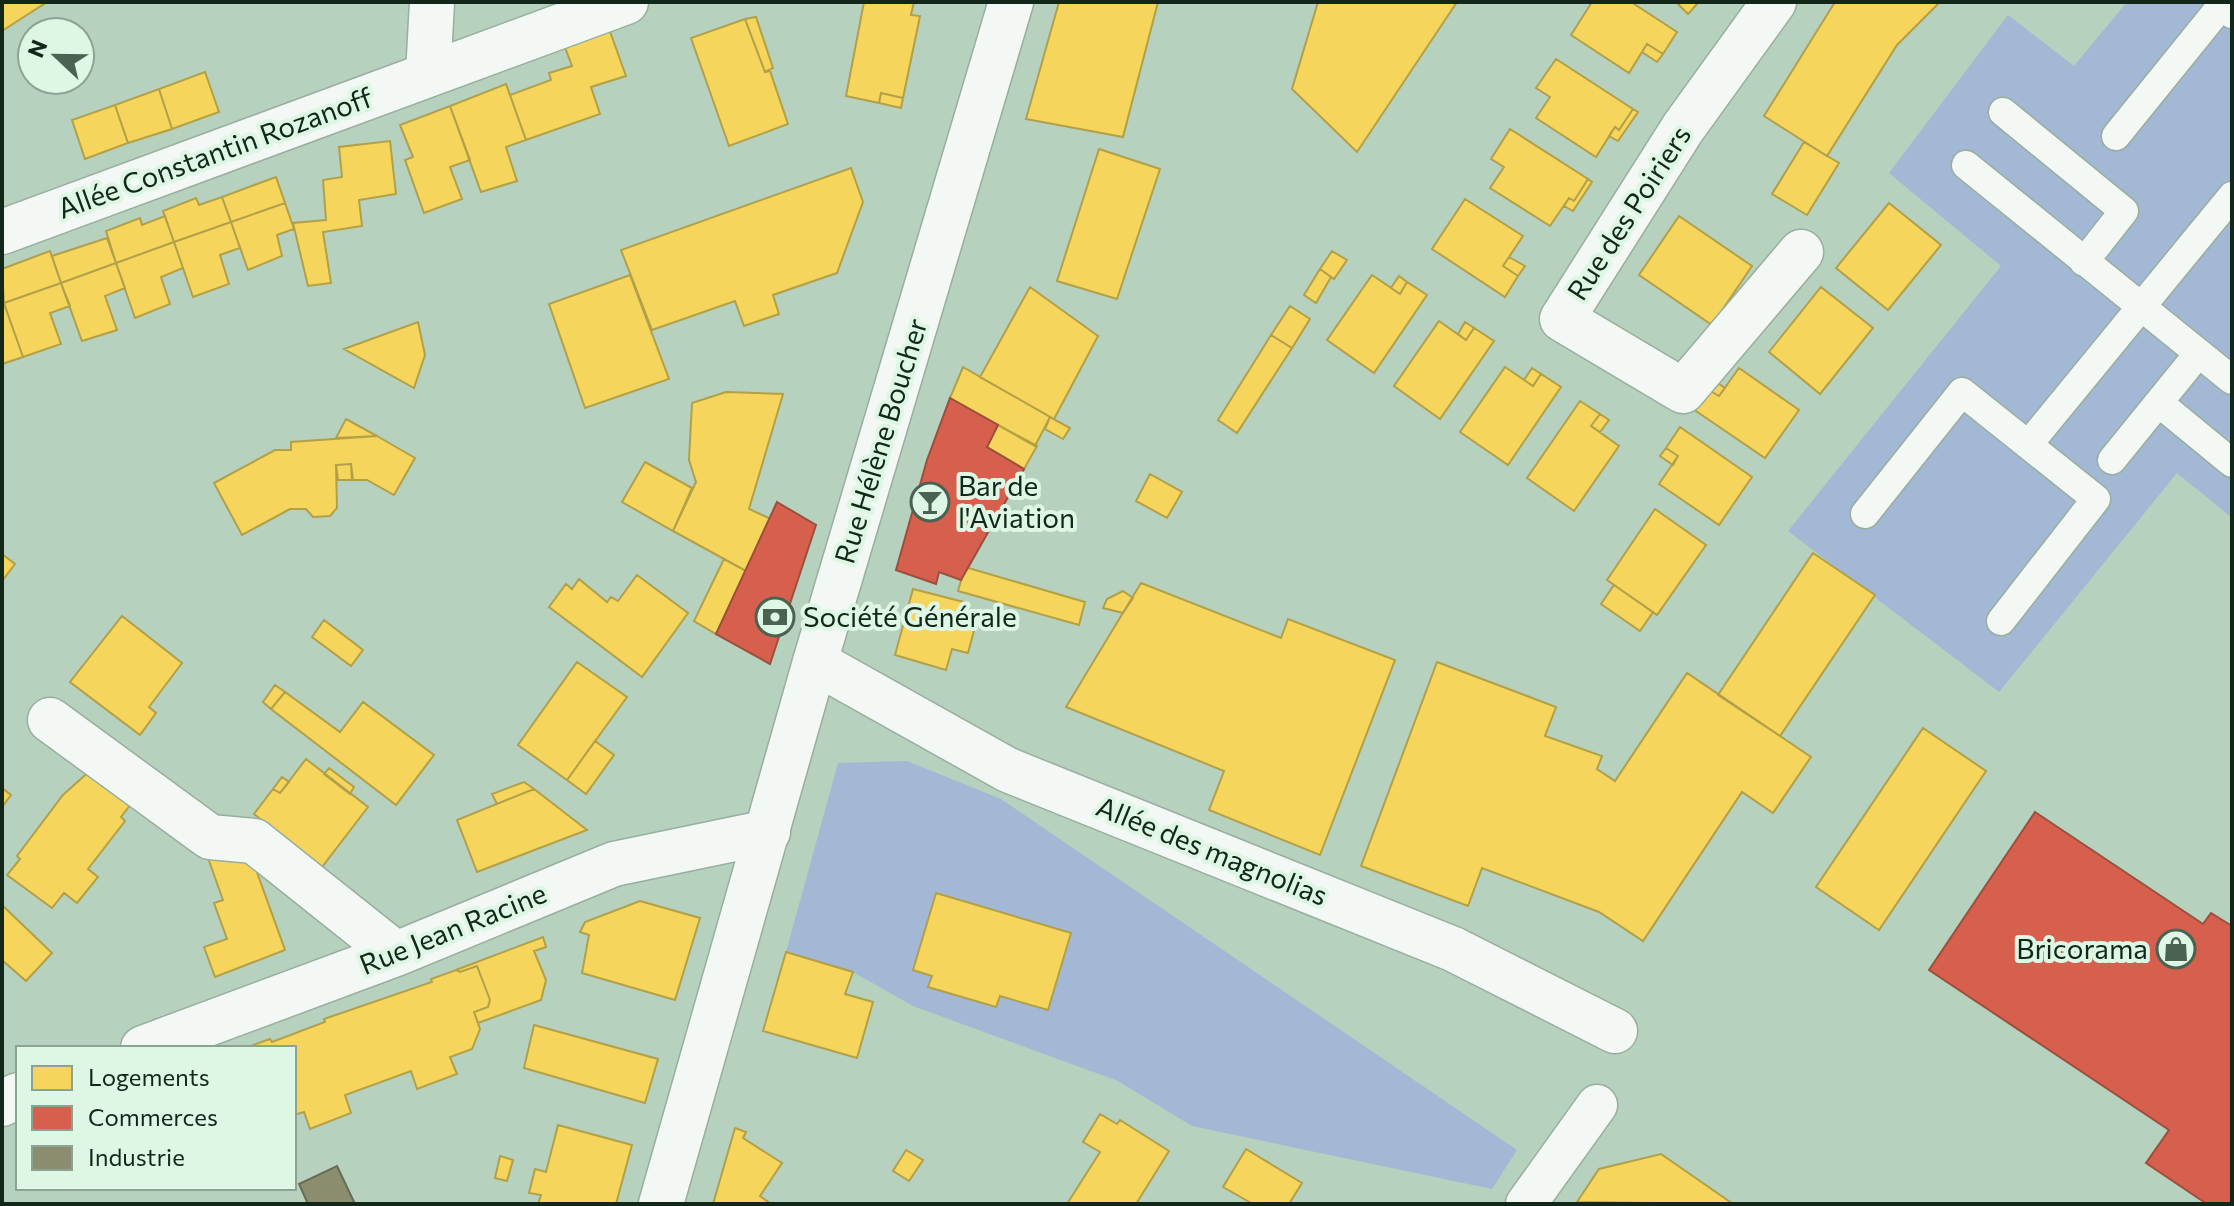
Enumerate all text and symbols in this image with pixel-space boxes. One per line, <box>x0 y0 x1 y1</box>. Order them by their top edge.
north arrow <box>16 16 96 96</box>
text: N <box>21 36 53 61</box>
street label: Allée Constantin Rozanoff <box>53 79 377 225</box>
street label: Rue des Poiriers <box>1559 119 1697 306</box>
street label: Rue Hélène Boucher <box>827 314 934 567</box>
place label: Bar de l'Aviation <box>958 468 1075 534</box>
bar icon: Bar de l'Aviation <box>909 481 951 523</box>
bank icon: Société Générale <box>754 596 796 638</box>
place label: Société Générale <box>803 599 1017 633</box>
street label: Allée des magnolias <box>1092 788 1333 912</box>
street label: Rue Jean Racine <box>354 875 551 981</box>
shop icon: Bricorama <box>2155 928 2197 970</box>
place label: Bricorama <box>2016 931 2148 965</box>
legend <box>16 1046 296 1190</box>
text: Logements <box>88 1062 210 1091</box>
text: Commerces <box>88 1102 218 1131</box>
text: Industrie <box>88 1142 185 1171</box>

